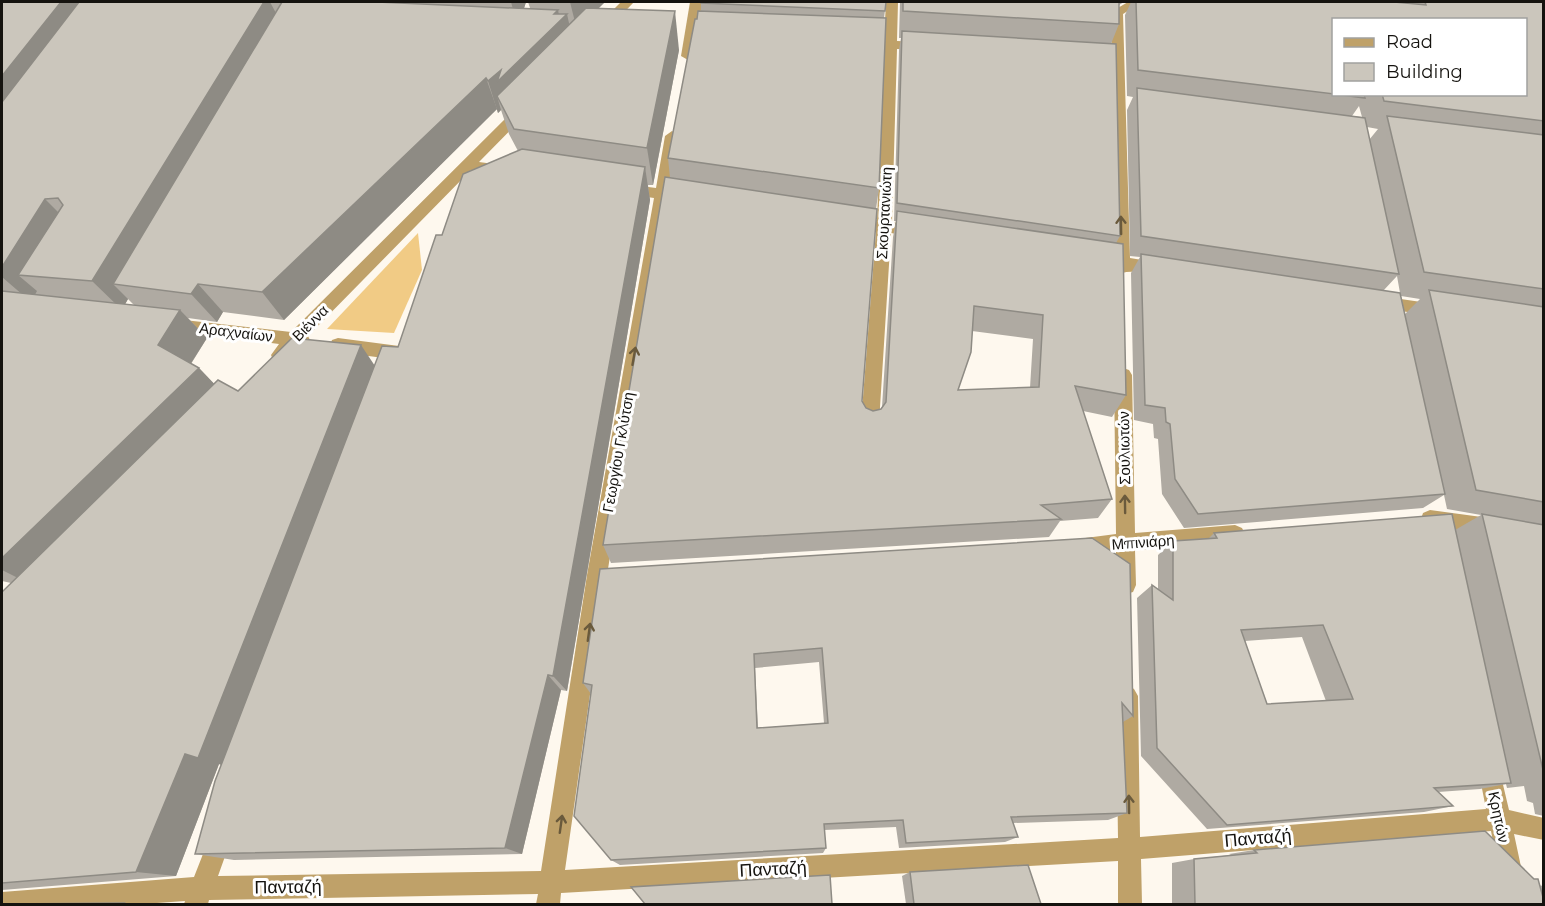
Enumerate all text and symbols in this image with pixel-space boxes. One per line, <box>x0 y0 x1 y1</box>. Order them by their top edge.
legend <box>1332 18 1527 96</box>
text: Road <box>1386 31 1433 53</box>
text: Building <box>1386 61 1463 83</box>
street label: Σκουρτανιώτη <box>872 166 896 260</box>
one-way arrow <box>1115 216 1127 236</box>
street label: Βιέννα <box>288 301 332 345</box>
street label: Αραχναίων <box>198 318 274 346</box>
one-way arrow <box>629 347 640 367</box>
street label: Γεωργίου Γκλύτση <box>598 390 638 514</box>
street label: Σουλιωτών <box>1114 411 1134 485</box>
one-way arrow <box>1119 495 1131 515</box>
street label: Μπινιάρη <box>1111 530 1175 554</box>
one-way arrow <box>583 622 594 642</box>
street label: Κρητών <box>1484 790 1514 844</box>
one-way arrow <box>1123 795 1135 815</box>
one-way arrow <box>555 815 566 835</box>
street label: Πανταζή <box>1224 824 1292 852</box>
street label: Πανταζή <box>739 856 807 882</box>
street label: Πανταζή <box>254 875 322 899</box>

